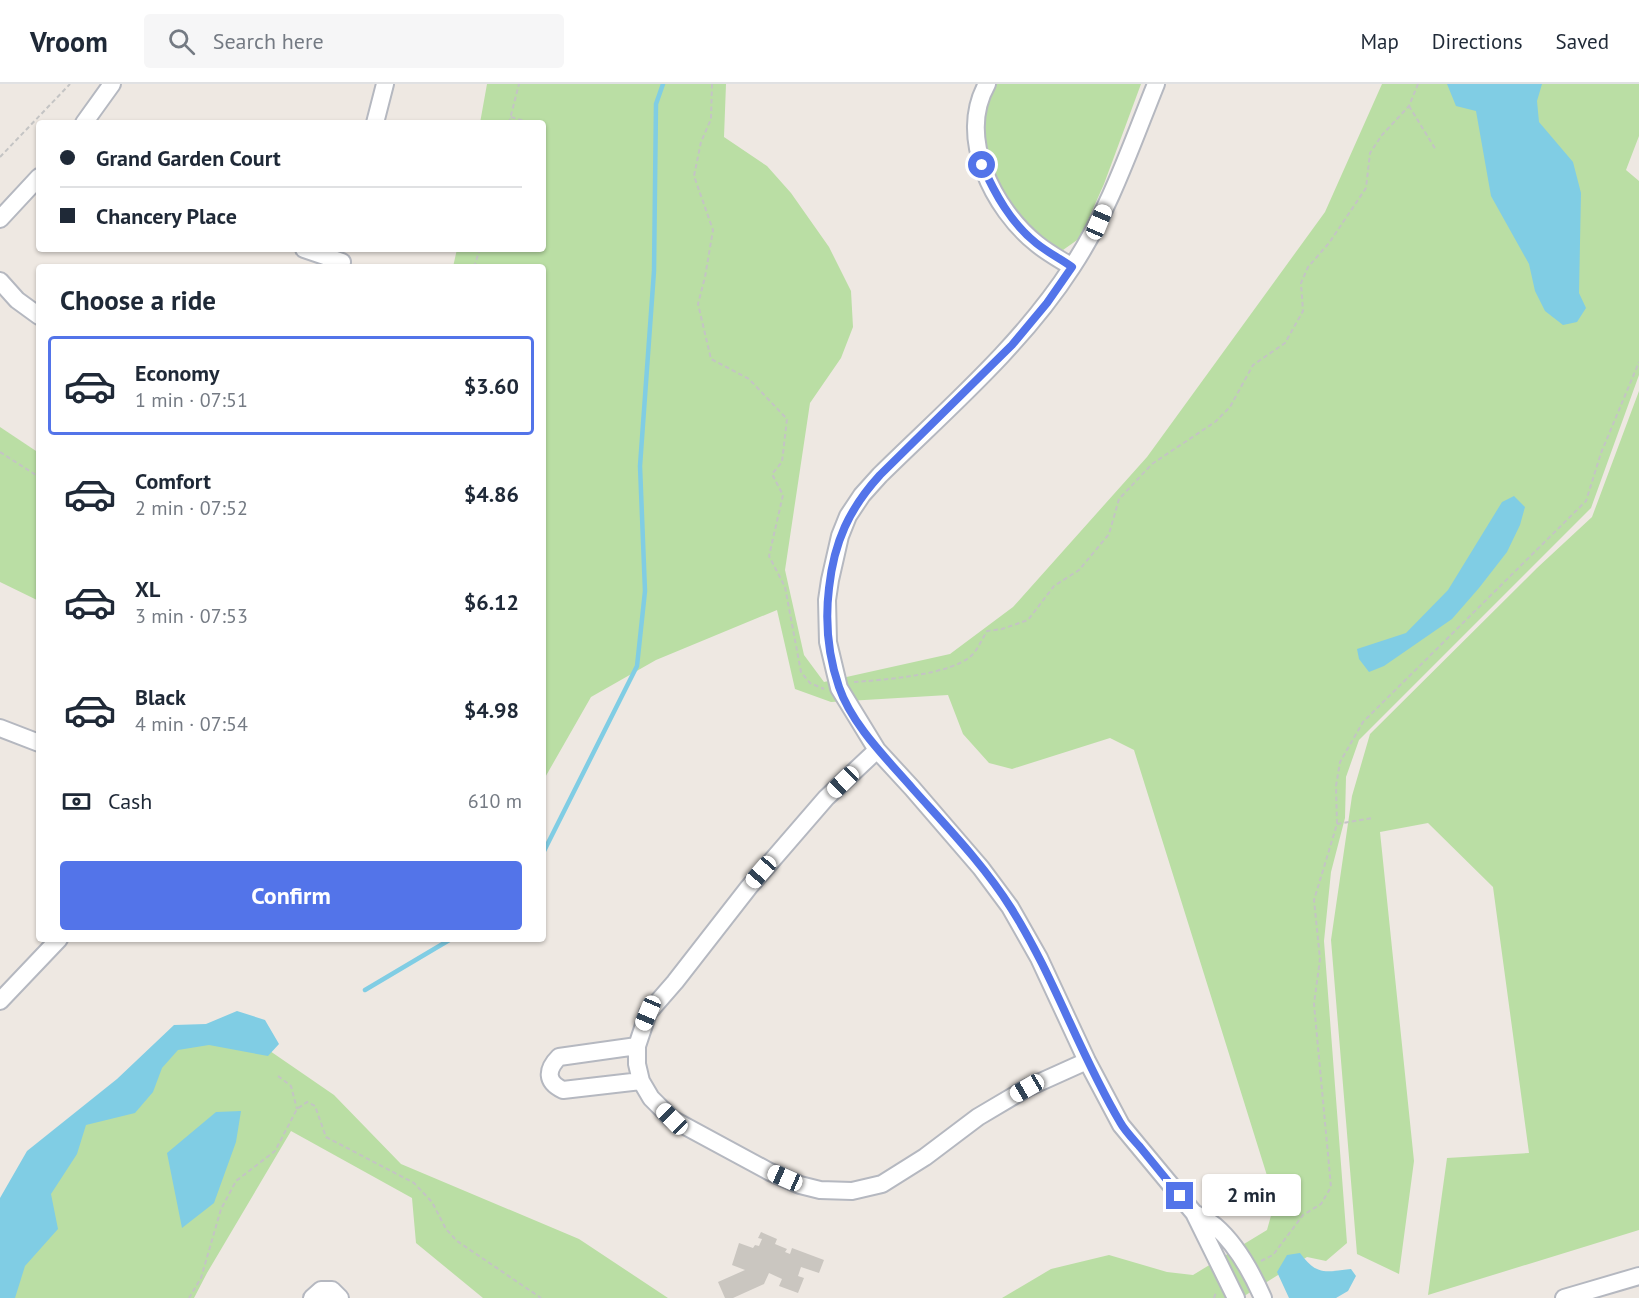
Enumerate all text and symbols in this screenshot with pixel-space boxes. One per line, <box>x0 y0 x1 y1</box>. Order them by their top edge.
search box <box>144 14 564 68</box>
text: Vroom <box>30 23 108 60</box>
icon: search <box>165 25 198 58</box>
text: Search here <box>213 27 324 55</box>
text: Map <box>1360 28 1399 55</box>
text: Directions <box>1432 28 1523 55</box>
text: Saved <box>1556 28 1609 55</box>
text: Grand Garden Court <box>96 144 281 172</box>
route start <box>968 151 995 178</box>
text: Chancery Place <box>96 202 237 230</box>
car <box>1084 202 1114 242</box>
text: Choose a ride <box>60 283 216 317</box>
icon: car <box>63 359 117 413</box>
text: Economy <box>135 359 219 387</box>
text: $3.60 <box>464 372 519 400</box>
text: 1 min · 07:51 <box>135 387 248 413</box>
icon: car <box>63 467 117 521</box>
text: Comfort <box>135 467 211 495</box>
text: $4.86 <box>464 480 519 508</box>
text: 2 min · 07:52 <box>135 495 248 521</box>
icon: car <box>63 575 117 629</box>
text: XL <box>135 575 160 603</box>
text: $6.12 <box>464 588 519 616</box>
text: 3 min · 07:53 <box>135 603 248 629</box>
icon: car <box>63 683 117 737</box>
text: Black <box>135 683 186 711</box>
text: $4.98 <box>464 696 519 724</box>
text: 4 min · 07:54 <box>135 711 248 737</box>
car <box>824 763 862 801</box>
icon: cash <box>60 785 93 818</box>
text: Cash <box>108 787 152 815</box>
text: 610 m <box>468 788 522 814</box>
car <box>742 853 780 891</box>
button: Confirm <box>60 861 522 930</box>
car <box>633 993 663 1033</box>
car <box>1007 1071 1047 1105</box>
car <box>653 1100 691 1138</box>
car <box>765 1162 805 1194</box>
callout: 2 min <box>1201 1175 1300 1217</box>
route end <box>1166 1182 1193 1209</box>
text: 2 min <box>1227 1182 1276 1208</box>

